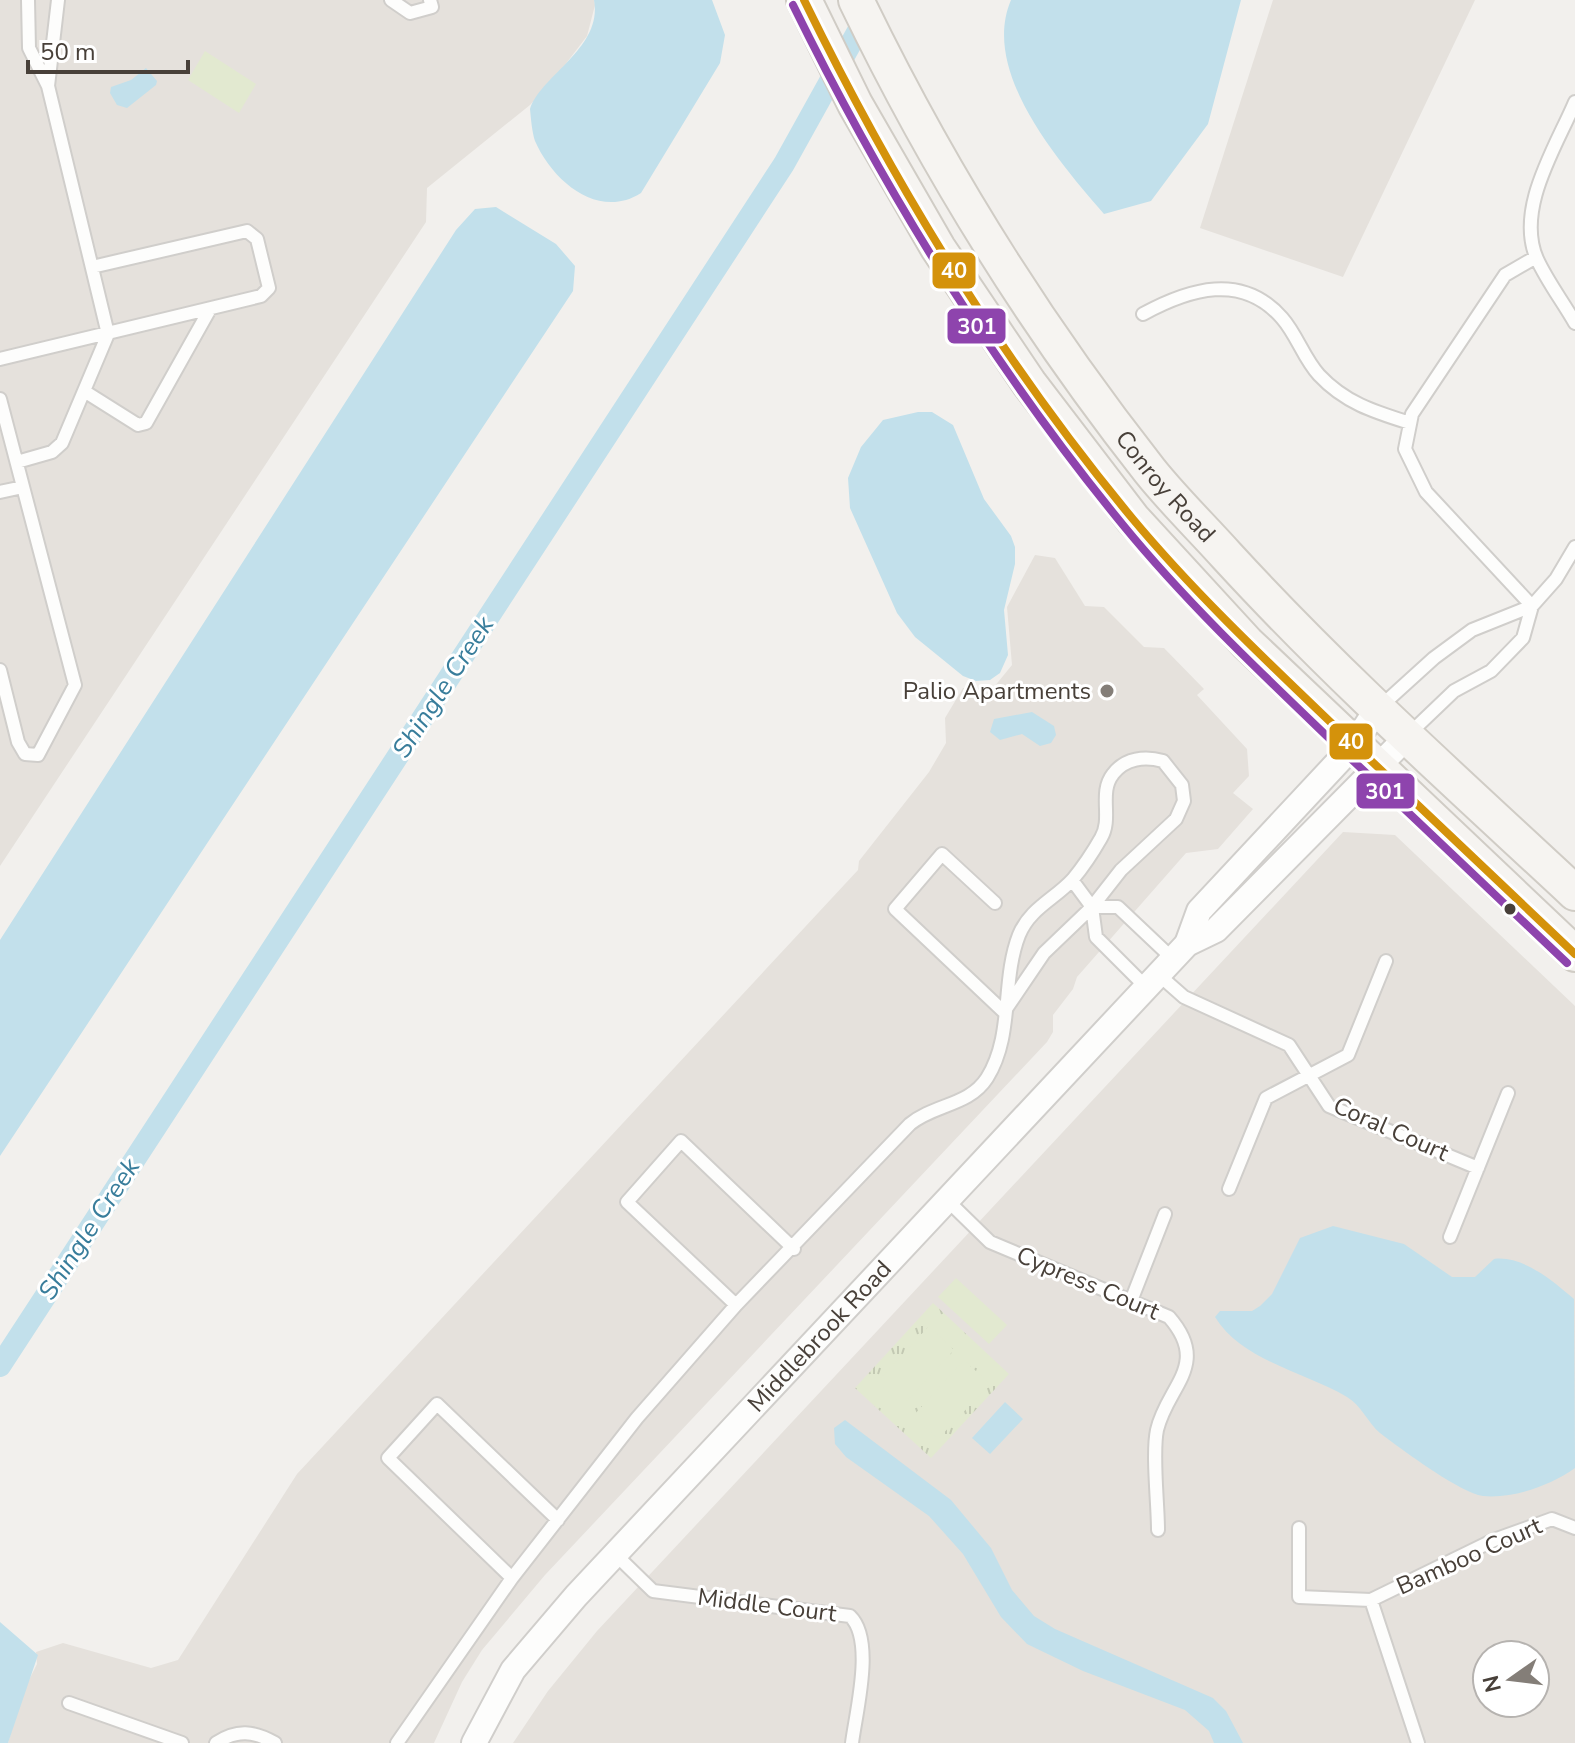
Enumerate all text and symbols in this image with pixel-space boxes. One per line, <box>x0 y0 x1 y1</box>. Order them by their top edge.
scale bar <box>28 24 188 74</box>
text: 50 m <box>40 36 96 68</box>
line badge: 40 <box>931 251 977 290</box>
text: 40 <box>941 256 967 286</box>
line badge: 301 <box>946 307 1007 345</box>
text: 301 <box>957 312 997 342</box>
street label: Conroy Road <box>1108 424 1223 549</box>
water label: Shingle Creek <box>384 609 502 765</box>
place label: Palio Apartments <box>903 675 1091 707</box>
marker: Palio Apartments <box>1098 682 1116 700</box>
line badge: 40 <box>1328 722 1374 761</box>
text: 40 <box>1338 727 1364 757</box>
line badge: 301 <box>1355 772 1416 810</box>
text: 301 <box>1365 777 1405 807</box>
unlabelled marker <box>1502 901 1518 917</box>
street label: Coral Court <box>1328 1089 1454 1169</box>
water label: Shingle Creek <box>30 1151 148 1307</box>
street label: Cypress Court <box>1012 1239 1165 1328</box>
street label: Middlebrook Road <box>740 1253 899 1419</box>
street label: Bamboo Court <box>1391 1509 1547 1602</box>
street label: Middle Court <box>696 1581 839 1629</box>
north arrow <box>1471 1639 1551 1719</box>
text: N <box>1476 1672 1509 1695</box>

